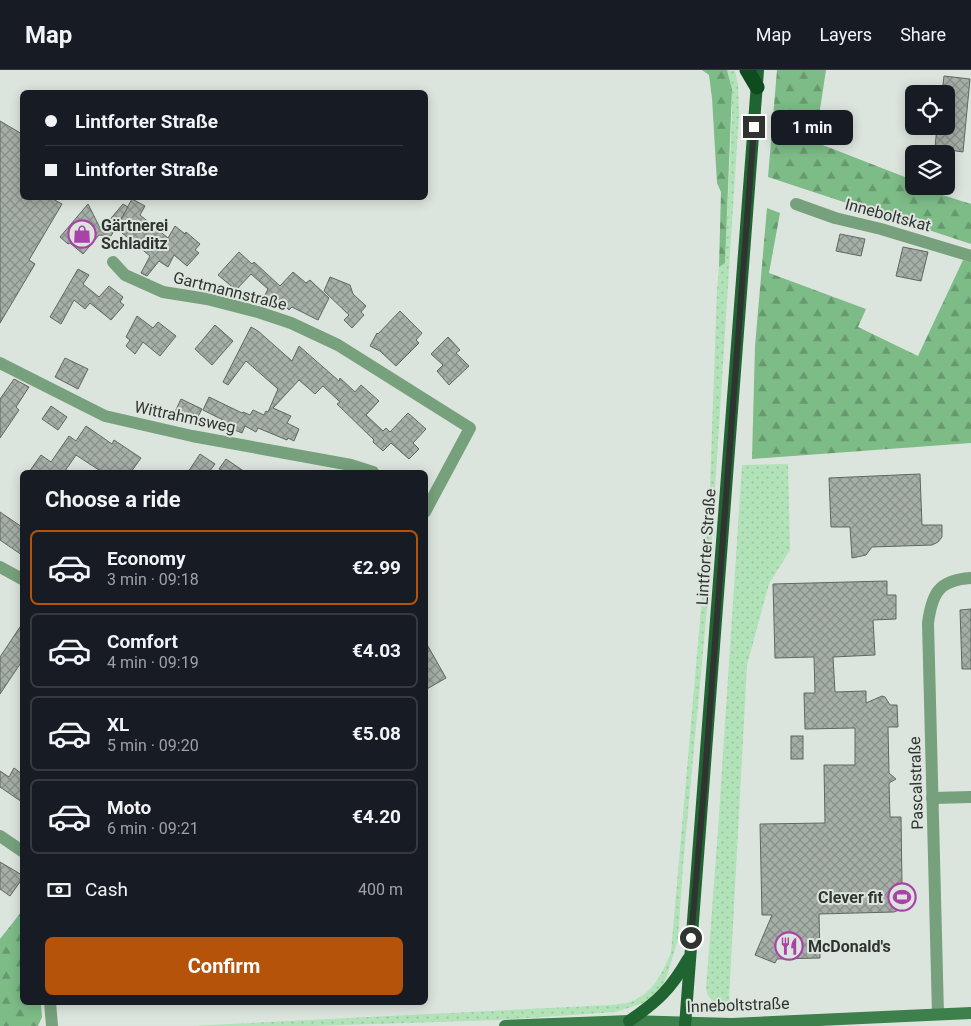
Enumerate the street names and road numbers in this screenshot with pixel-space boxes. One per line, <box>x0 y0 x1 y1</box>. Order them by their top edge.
street label: Inneboltskat <box>843 194 933 236</box>
street label: Gartmannstraße <box>171 268 289 314</box>
street label: Wittrahmsweg <box>133 397 237 437</box>
street label: Lintforter Straße <box>692 488 720 606</box>
street label: Pascalstraße <box>905 736 927 830</box>
street label: Inneboltstraße <box>686 994 790 1016</box>

